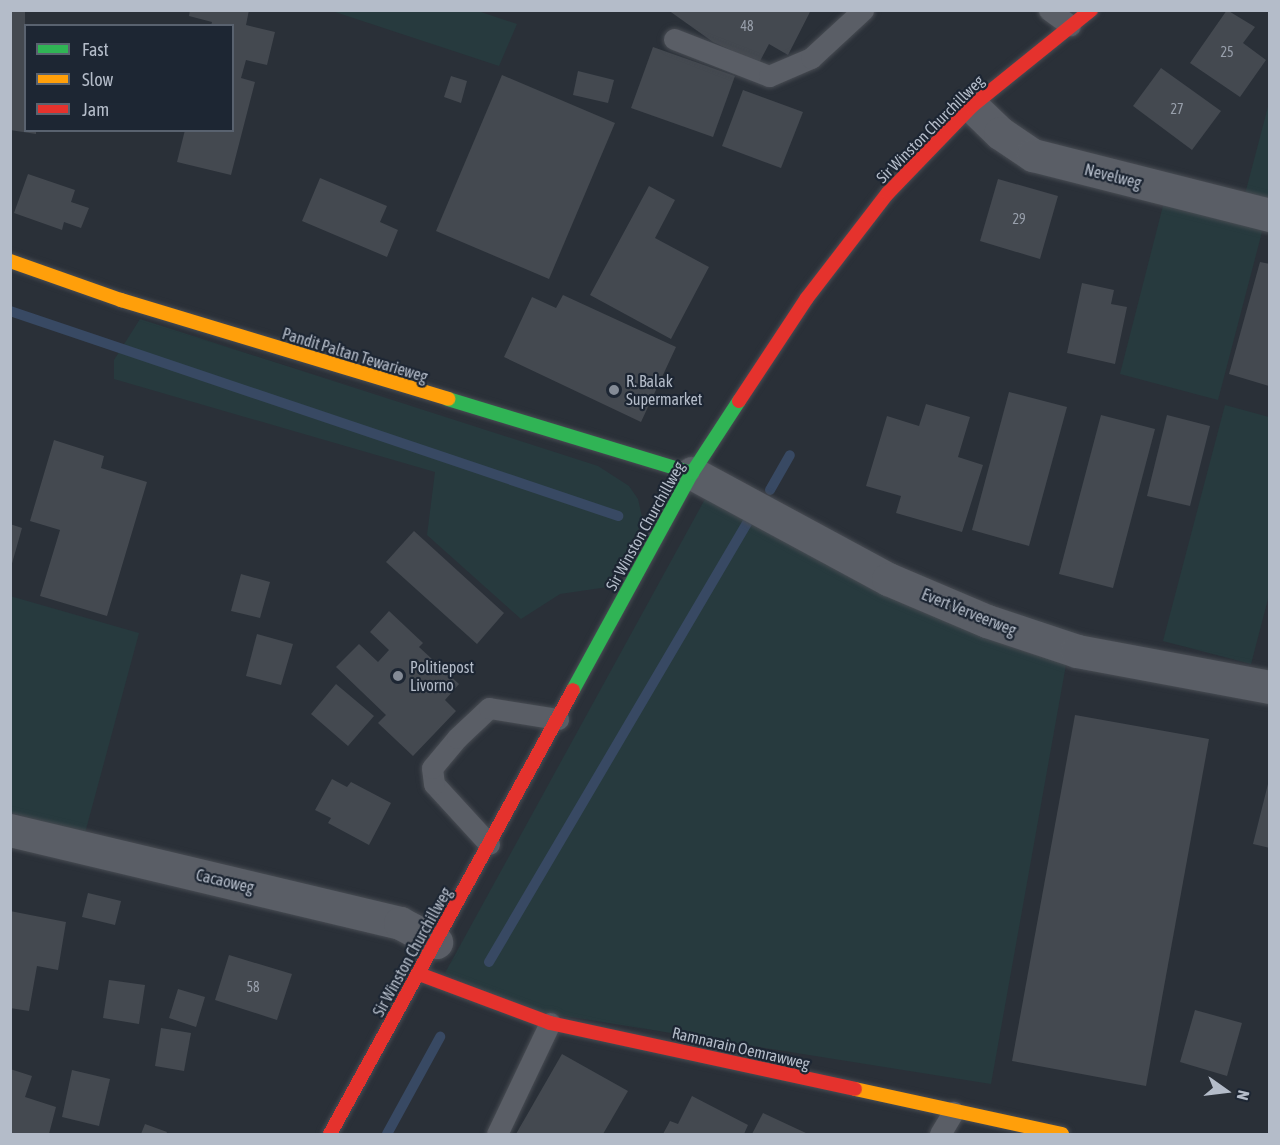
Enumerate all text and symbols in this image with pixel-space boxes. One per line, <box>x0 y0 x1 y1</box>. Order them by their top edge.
house number: 48 <box>740 18 754 34</box>
legend <box>24 24 234 132</box>
text: Fast <box>82 39 109 60</box>
house number: 25 <box>1220 44 1234 60</box>
text: Slow <box>82 69 113 90</box>
street label: Sir Winston Churchillweg <box>872 71 988 187</box>
text: Jam <box>82 99 109 120</box>
house number: 27 <box>1170 101 1184 117</box>
street label: Nevelweg <box>1083 160 1143 192</box>
house number: 29 <box>1012 211 1026 227</box>
street label: Pandit Paltan Tewarieweg <box>280 324 430 386</box>
place label: R. Balak Supermarket <box>626 371 702 409</box>
marker: R. Balak Supermarket <box>607 383 621 397</box>
street label: Sir Winston Churchillweg <box>602 458 688 594</box>
street label: Evert Verveerweg <box>919 584 1019 640</box>
place label: Politiepost Livorno <box>410 657 474 695</box>
marker: Politiepost Livorno <box>391 669 405 683</box>
street label: Cacaoweg <box>194 865 256 897</box>
street label: Sir Winston Churchillweg <box>369 884 455 1020</box>
house number: 58 <box>246 979 260 995</box>
street label: Ramnarain Oemrawweg <box>670 1023 812 1073</box>
north arrow <box>1196 1061 1256 1121</box>
text: N <box>1234 1089 1253 1102</box>

